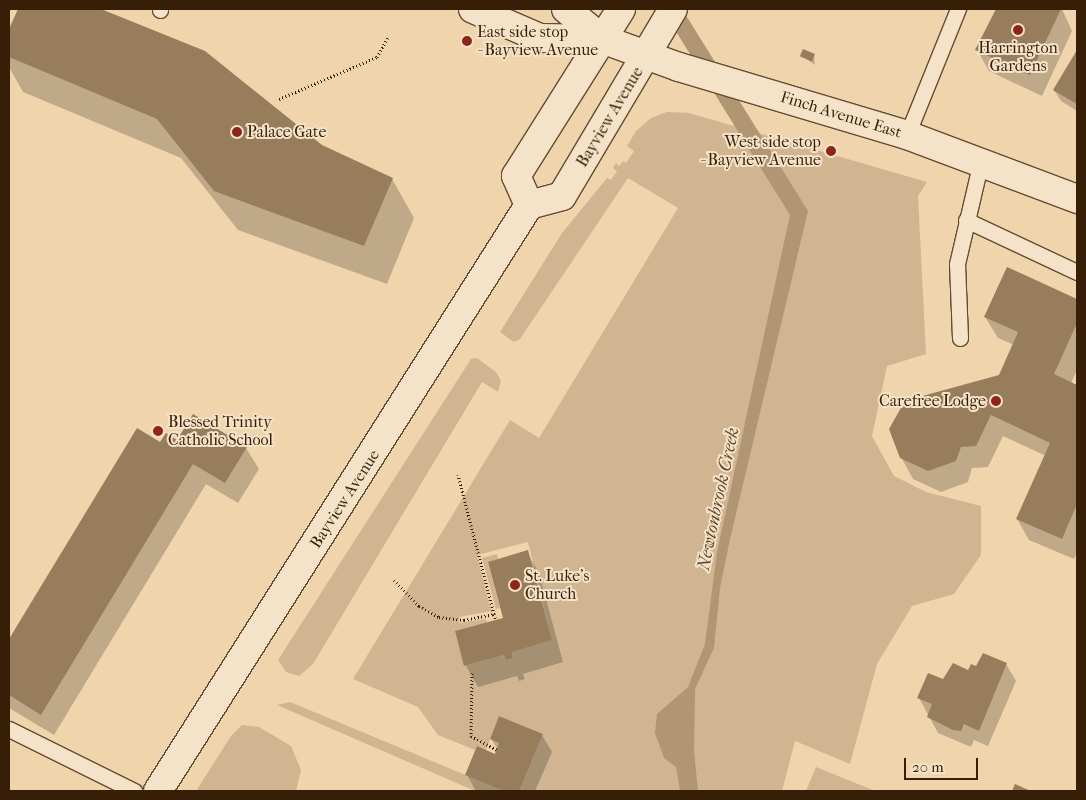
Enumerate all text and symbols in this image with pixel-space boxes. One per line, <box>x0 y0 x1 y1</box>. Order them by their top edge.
place label: East side stop - Bayview Avenue <box>477 22 598 60</box>
marker: Harrington Gardens <box>1012 24 1024 36</box>
marker: East side stop - Bayview Avenue <box>461 35 473 47</box>
place label: Harrington Gardens <box>978 38 1058 76</box>
street label: Bayview Avenue <box>573 63 647 171</box>
street label: Finch Avenue East <box>778 87 904 143</box>
place label: Palace Gate <box>247 122 326 142</box>
marker: Palace Gate <box>231 126 243 138</box>
place label: West side stop - Bayview Avenue <box>700 132 821 170</box>
marker: West side stop - Bayview Avenue <box>825 145 837 157</box>
place label: Carefree Lodge <box>879 391 986 411</box>
marker: Carefree Lodge <box>990 395 1002 407</box>
place label: Blessed Trinity Catholic School <box>168 412 273 450</box>
marker: Blessed Trinity Catholic School <box>152 425 164 437</box>
water label: Newtonbrook Creek <box>693 426 745 572</box>
street label: Bayview Avenue <box>306 446 384 552</box>
place label: St. Luke’s Church <box>525 566 589 604</box>
marker: St. Luke’s Church <box>509 579 521 591</box>
scale bar <box>906 748 980 780</box>
text: 20 m <box>912 758 944 776</box>

